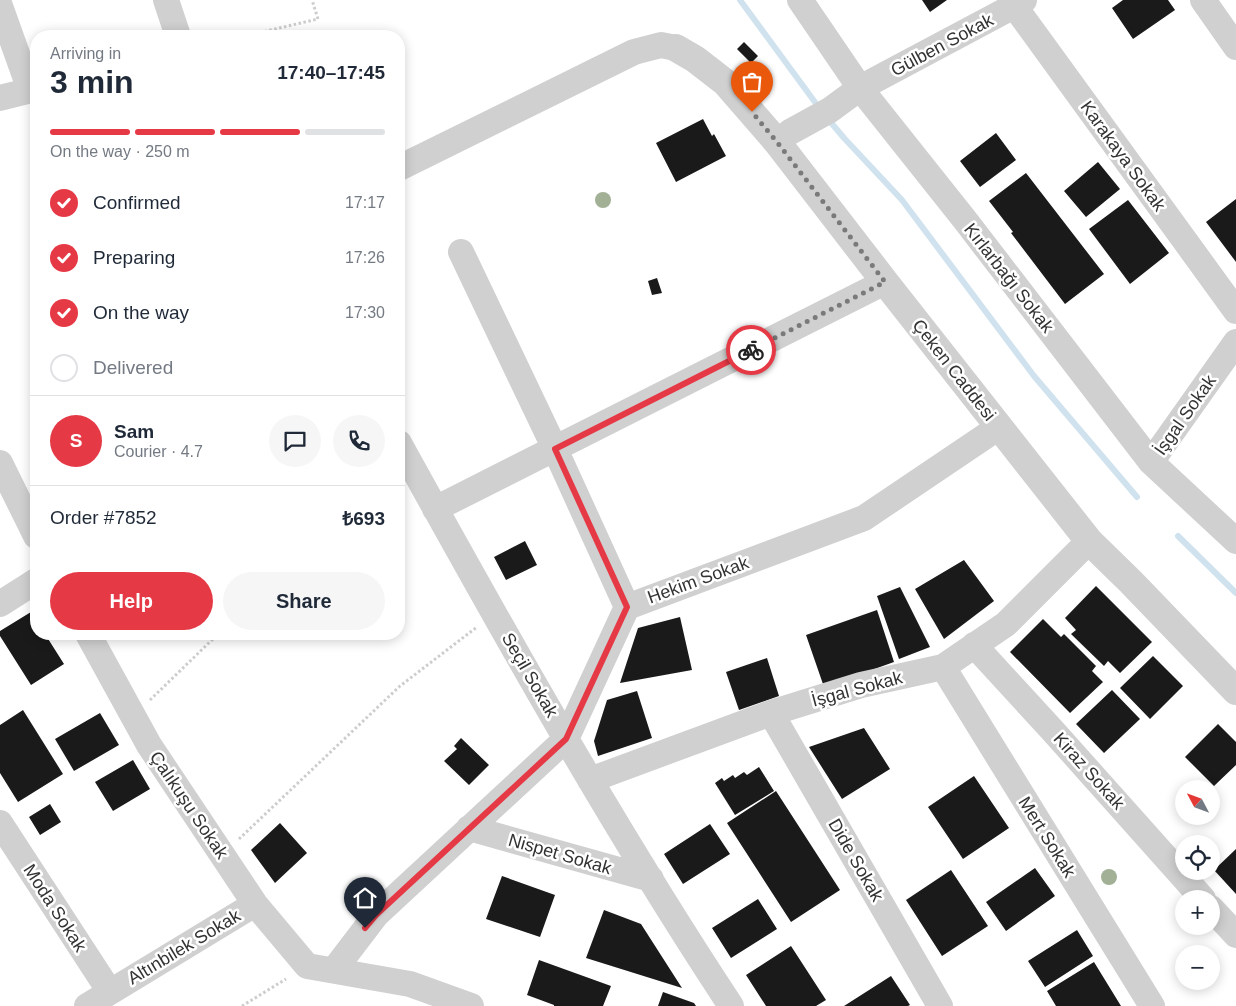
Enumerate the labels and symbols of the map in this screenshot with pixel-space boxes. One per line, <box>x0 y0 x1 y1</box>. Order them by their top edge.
street label: Gülben Sokak <box>887 9 997 80</box>
pin <box>731 61 773 112</box>
street label: Karakaya Sokak <box>1076 97 1170 216</box>
street label: Kırlarbağı Sokak <box>960 219 1058 337</box>
street label: Çeken Caddesi <box>908 315 1000 425</box>
courier <box>726 325 776 375</box>
street label: İşgal Sokak <box>1150 370 1220 459</box>
street label: Hekim Sokak <box>645 552 752 608</box>
street label: Seçil Sokak <box>498 629 563 722</box>
street label: İşgal Sokak <box>809 667 905 711</box>
street label: Kiraz Sokak <box>1049 729 1129 814</box>
street label: Çalıkuşu Sokak <box>146 748 233 863</box>
north arrow <box>1175 780 1220 825</box>
street label: Mert Sokak <box>1014 793 1080 882</box>
street label: Dide Sokak <box>824 815 888 906</box>
street label: Nispet Sokak <box>506 830 615 879</box>
street label: Moda Sokak <box>19 861 91 956</box>
pin <box>344 877 386 928</box>
street label: Altınbilek Sokak <box>124 905 245 989</box>

